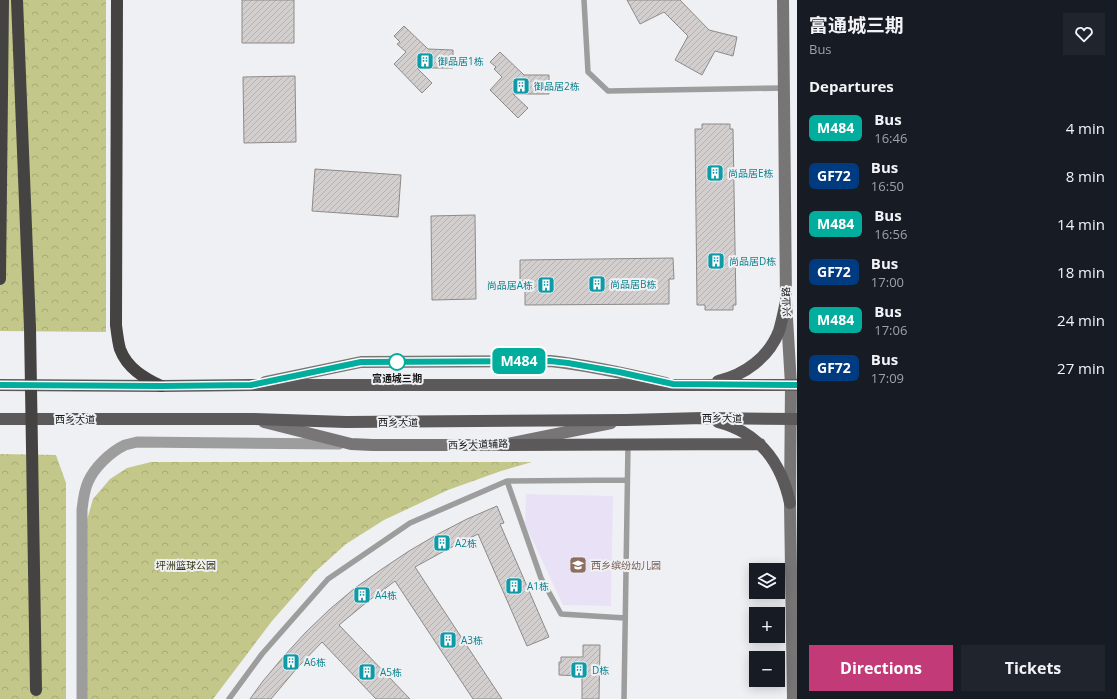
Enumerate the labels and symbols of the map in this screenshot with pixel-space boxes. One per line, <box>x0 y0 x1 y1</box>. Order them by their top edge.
building icon: 御品居1栋 <box>415 51 435 71</box>
place label: 御品居1栋 <box>438 54 484 68</box>
building icon: 御品居2栋 <box>511 76 531 96</box>
place label: 御品居2栋 <box>534 79 580 93</box>
building icon: 尚品居E栋 <box>705 163 725 183</box>
place label: 尚品居E栋 <box>728 166 774 180</box>
building icon: 尚品居D栋 <box>706 251 726 271</box>
place label: 尚品居D栋 <box>729 254 776 268</box>
building icon: 尚品居B栋 <box>587 274 607 294</box>
building icon: 尚品居A栋 <box>536 275 556 295</box>
place label: 尚品居B栋 <box>610 277 656 291</box>
place label: 尚品居A栋 <box>487 278 533 292</box>
street label: 兴业路 <box>778 287 794 317</box>
line badge: M484 <box>491 348 547 374</box>
marker: 富通城三期 <box>388 353 406 371</box>
place label: 富通城三期 <box>372 371 422 385</box>
street label: 西乡大道 <box>702 411 742 425</box>
street label: 西乡大道 <box>55 412 95 426</box>
street label: 西乡大道 <box>378 415 418 429</box>
street label: 西乡大道辅路 <box>448 436 508 452</box>
building icon: A2栋 <box>432 533 452 553</box>
place label: A2栋 <box>455 536 477 550</box>
school or university icon: 西乡缤纷幼儿园 <box>568 555 588 575</box>
park label: 坪洲篮球公园 <box>156 558 216 572</box>
place label: 西乡缤纷幼儿园 <box>591 558 661 572</box>
building icon: A1栋 <box>504 576 524 596</box>
place label: A1栋 <box>527 579 549 593</box>
building icon: A4栋 <box>352 585 372 605</box>
place label: A4栋 <box>375 588 397 602</box>
building icon: A3栋 <box>438 630 458 650</box>
place label: A3栋 <box>461 633 483 647</box>
building icon: A6栋 <box>281 652 301 672</box>
place label: A6栋 <box>304 655 326 669</box>
building icon: D栋 <box>569 660 589 680</box>
building icon: A5栋 <box>357 662 377 682</box>
place label: D栋 <box>592 663 609 677</box>
place label: A5栋 <box>380 665 402 679</box>

